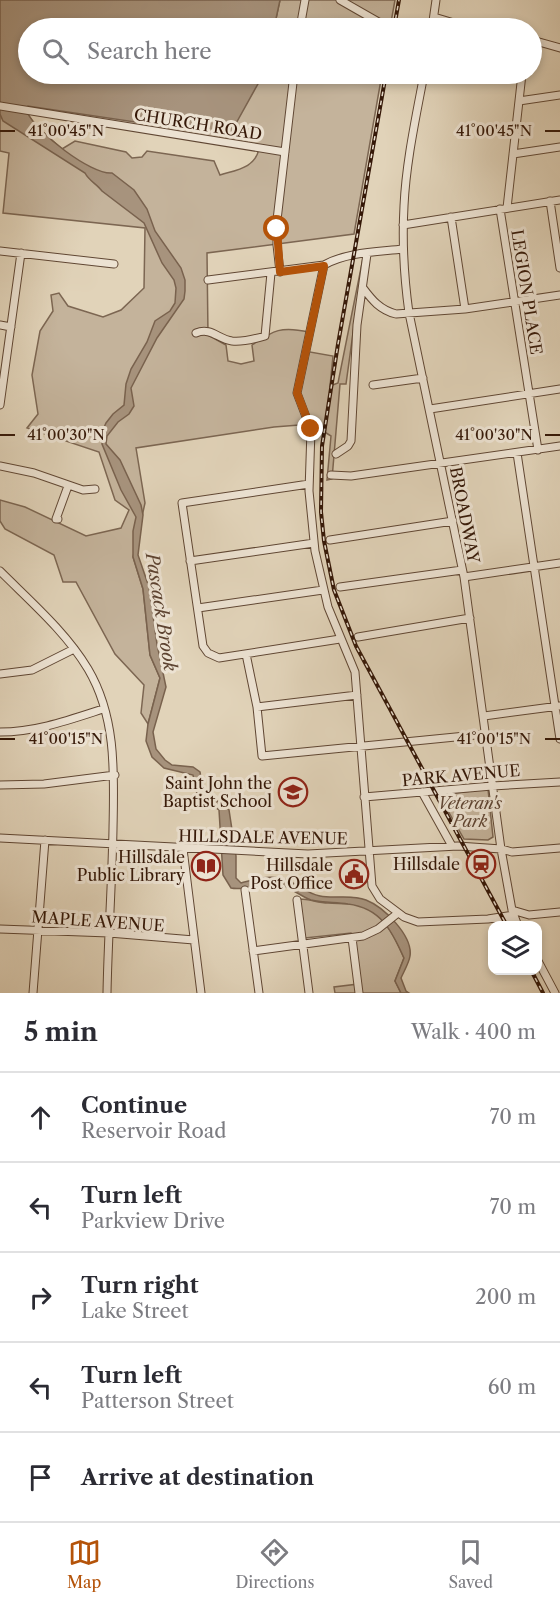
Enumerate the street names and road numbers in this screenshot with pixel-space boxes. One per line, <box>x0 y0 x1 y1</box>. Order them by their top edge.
street label: CHURCH ROAD <box>133 104 263 144</box>
street label: LEGION PLACE <box>507 228 547 356</box>
street label: BROADWAY <box>446 465 484 566</box>
street label: PARK AVENUE <box>401 760 521 790</box>
street label: HILLSDALE AVENUE <box>178 826 348 848</box>
street label: MAPLE AVENUE <box>31 906 165 936</box>

